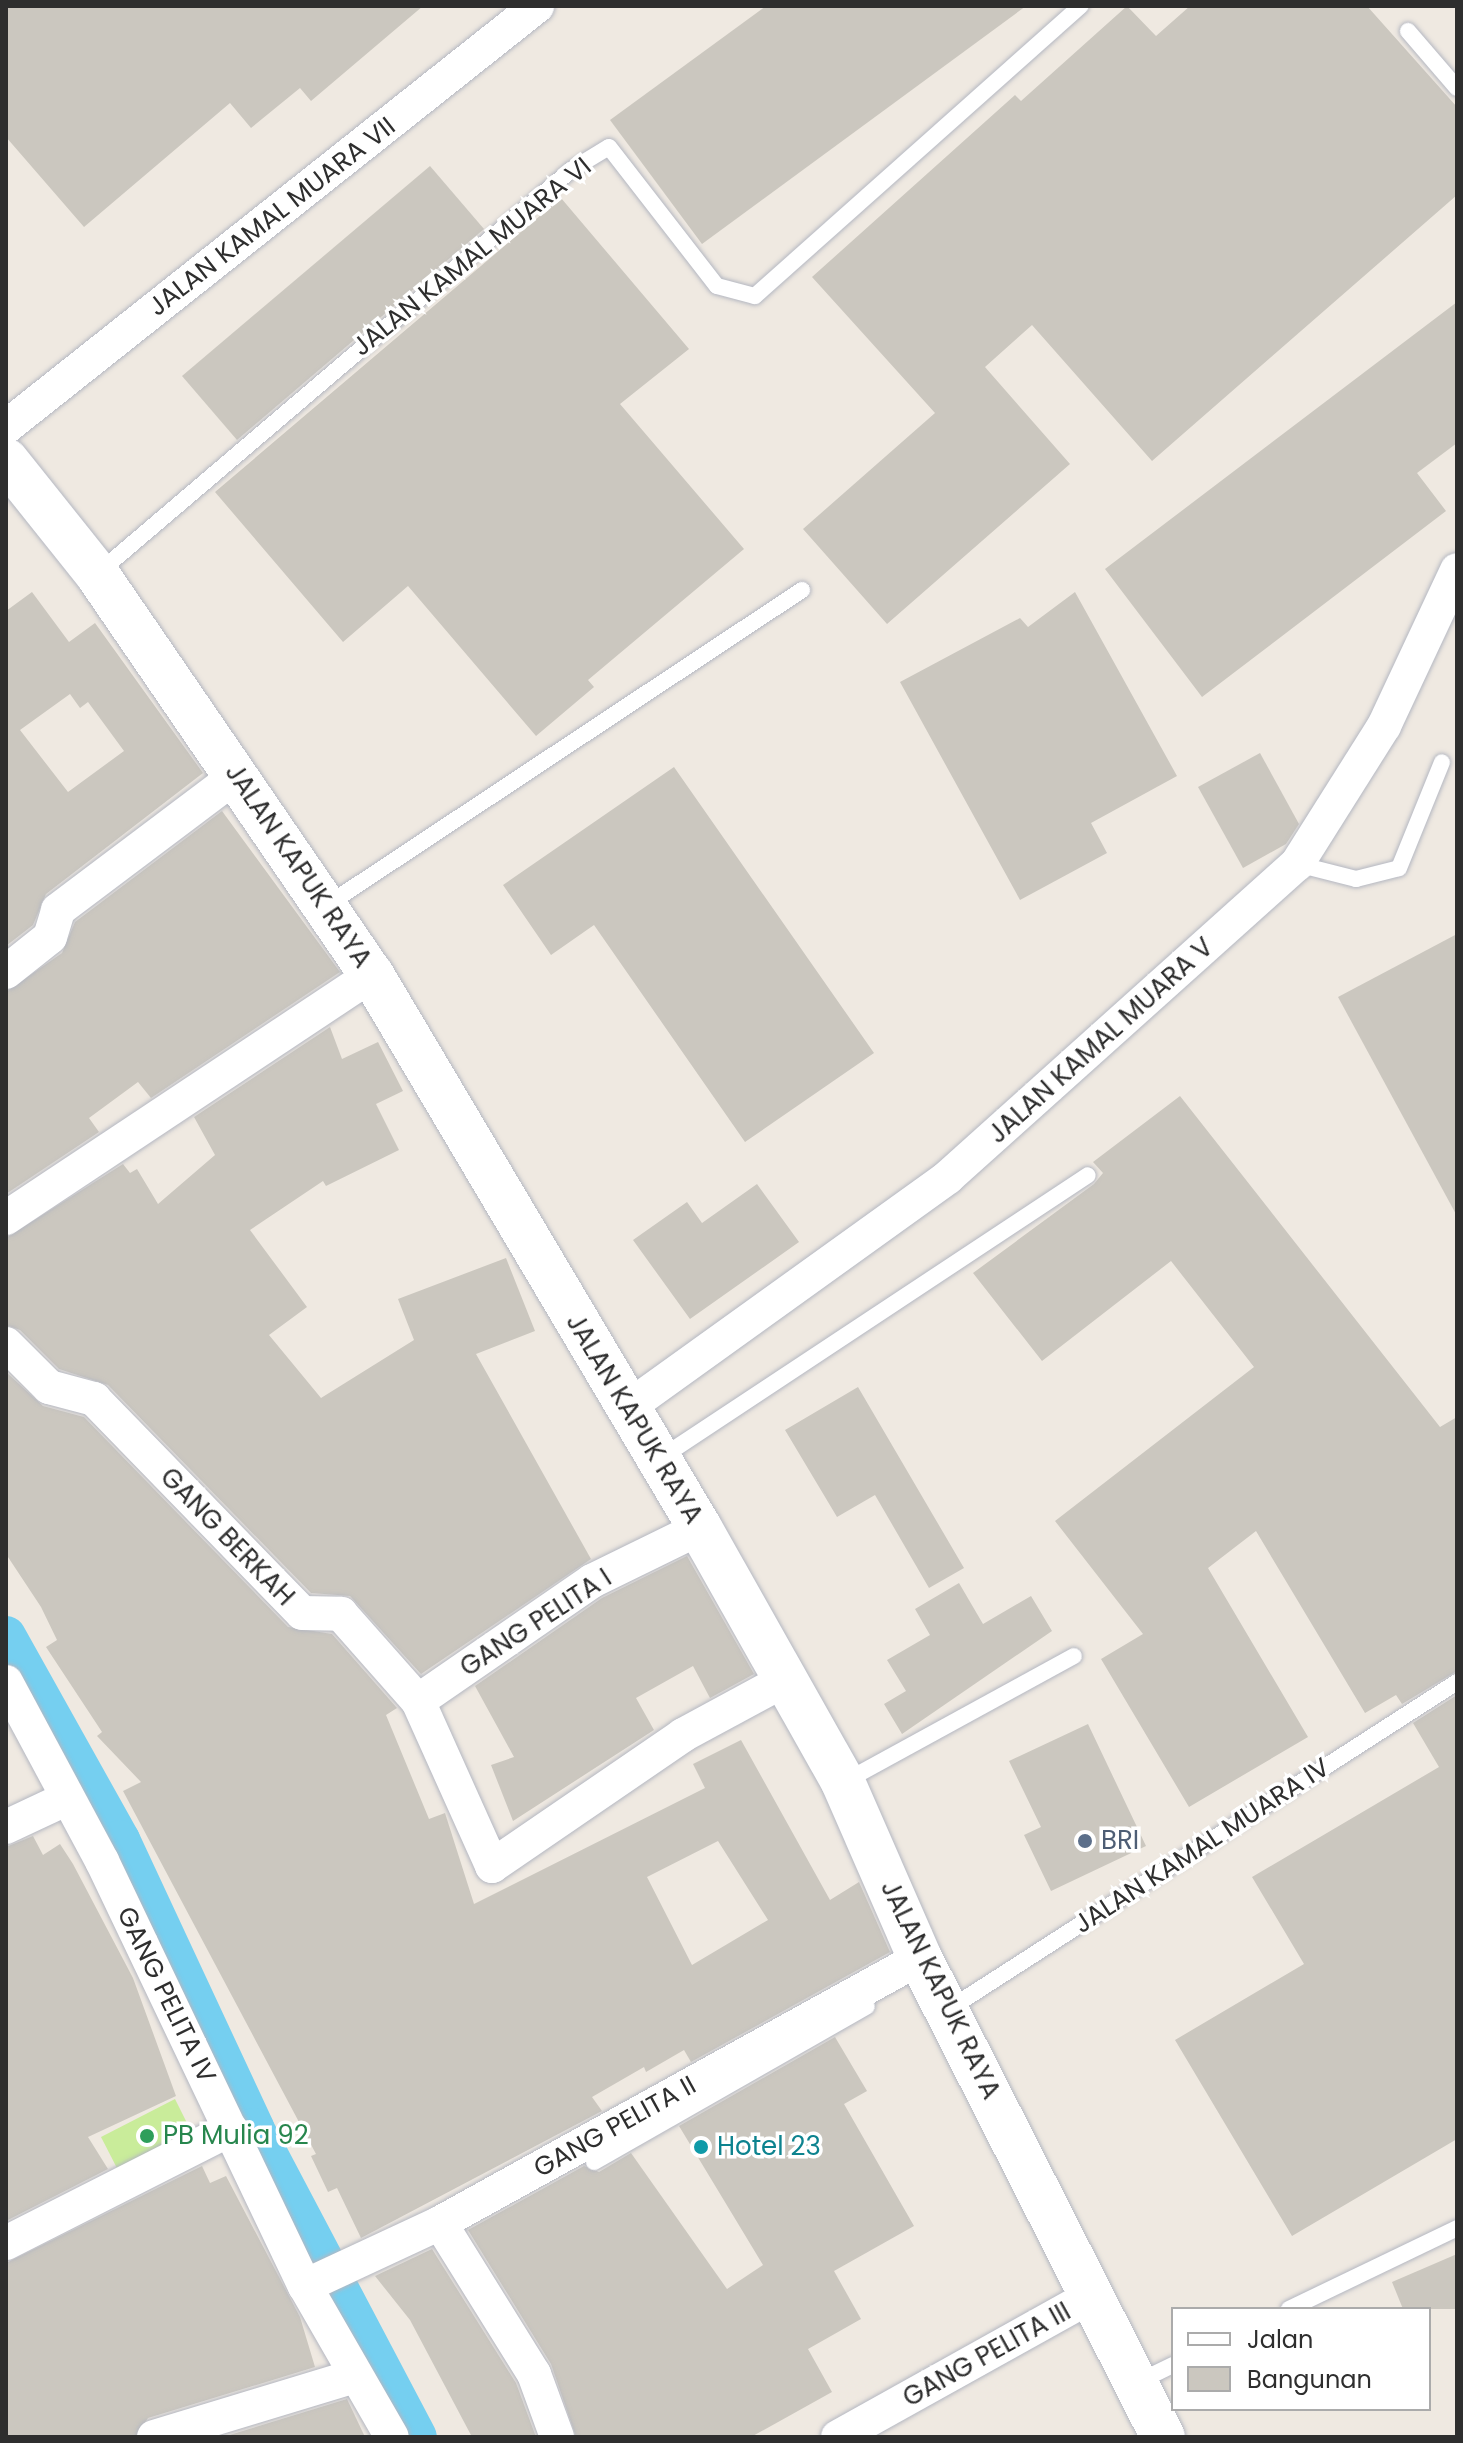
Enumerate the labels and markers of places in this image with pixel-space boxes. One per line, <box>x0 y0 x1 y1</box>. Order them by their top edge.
place label: BRI <box>1101 1825 1139 1857</box>
marker: BRI <box>1076 1832 1094 1850</box>
place label: PB Mulia 92 <box>163 2120 309 2152</box>
marker: PB Mulia 92 <box>138 2127 156 2145</box>
place label: Hotel 23 <box>717 2131 821 2163</box>
marker: Hotel 23 <box>692 2138 710 2156</box>

